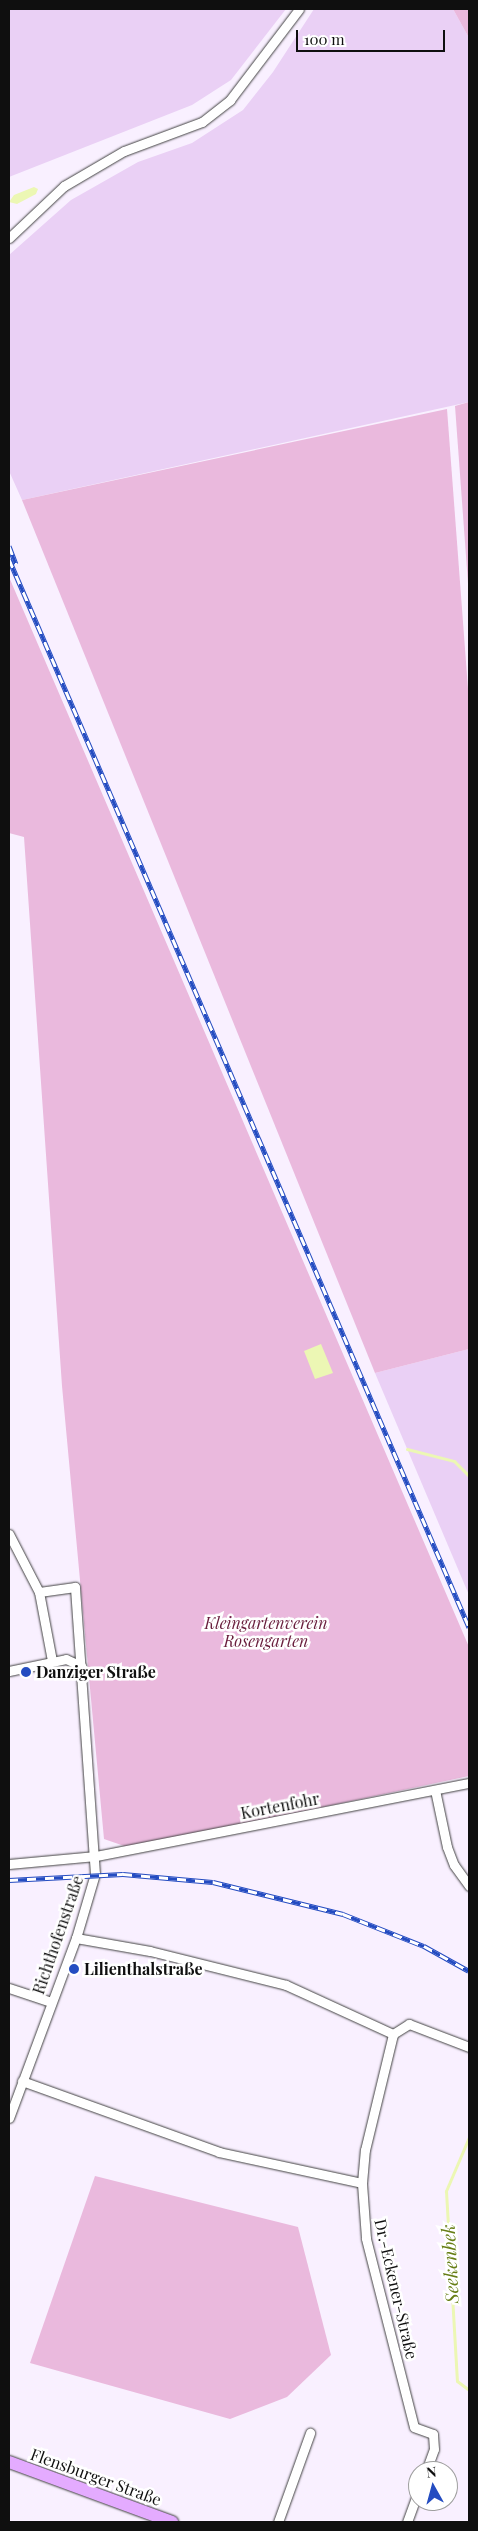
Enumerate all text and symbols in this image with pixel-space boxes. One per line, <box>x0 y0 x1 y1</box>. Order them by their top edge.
scale bar <box>298 20 447 52</box>
text: 100 m <box>304 29 345 49</box>
park label: Kleingartenverein Rosengarten <box>205 1613 327 1651</box>
place label: Danziger Straße <box>36 1662 156 1682</box>
marker: Danziger Straße <box>20 1666 32 1678</box>
street label: Kortenfohr <box>239 1789 321 1823</box>
street label: Richthofenstraße <box>29 1873 87 1997</box>
place label: Lilienthalstraße <box>84 1959 203 1979</box>
marker: Lilienthalstraße <box>68 1963 80 1975</box>
street label: Dr.-Eckener-Straße <box>371 2217 421 2361</box>
water label: Seekenbek <box>437 2224 463 2304</box>
street label: Flensburger Straße <box>28 2444 164 2510</box>
north arrow <box>408 2461 458 2511</box>
text: N <box>425 2462 437 2482</box>

